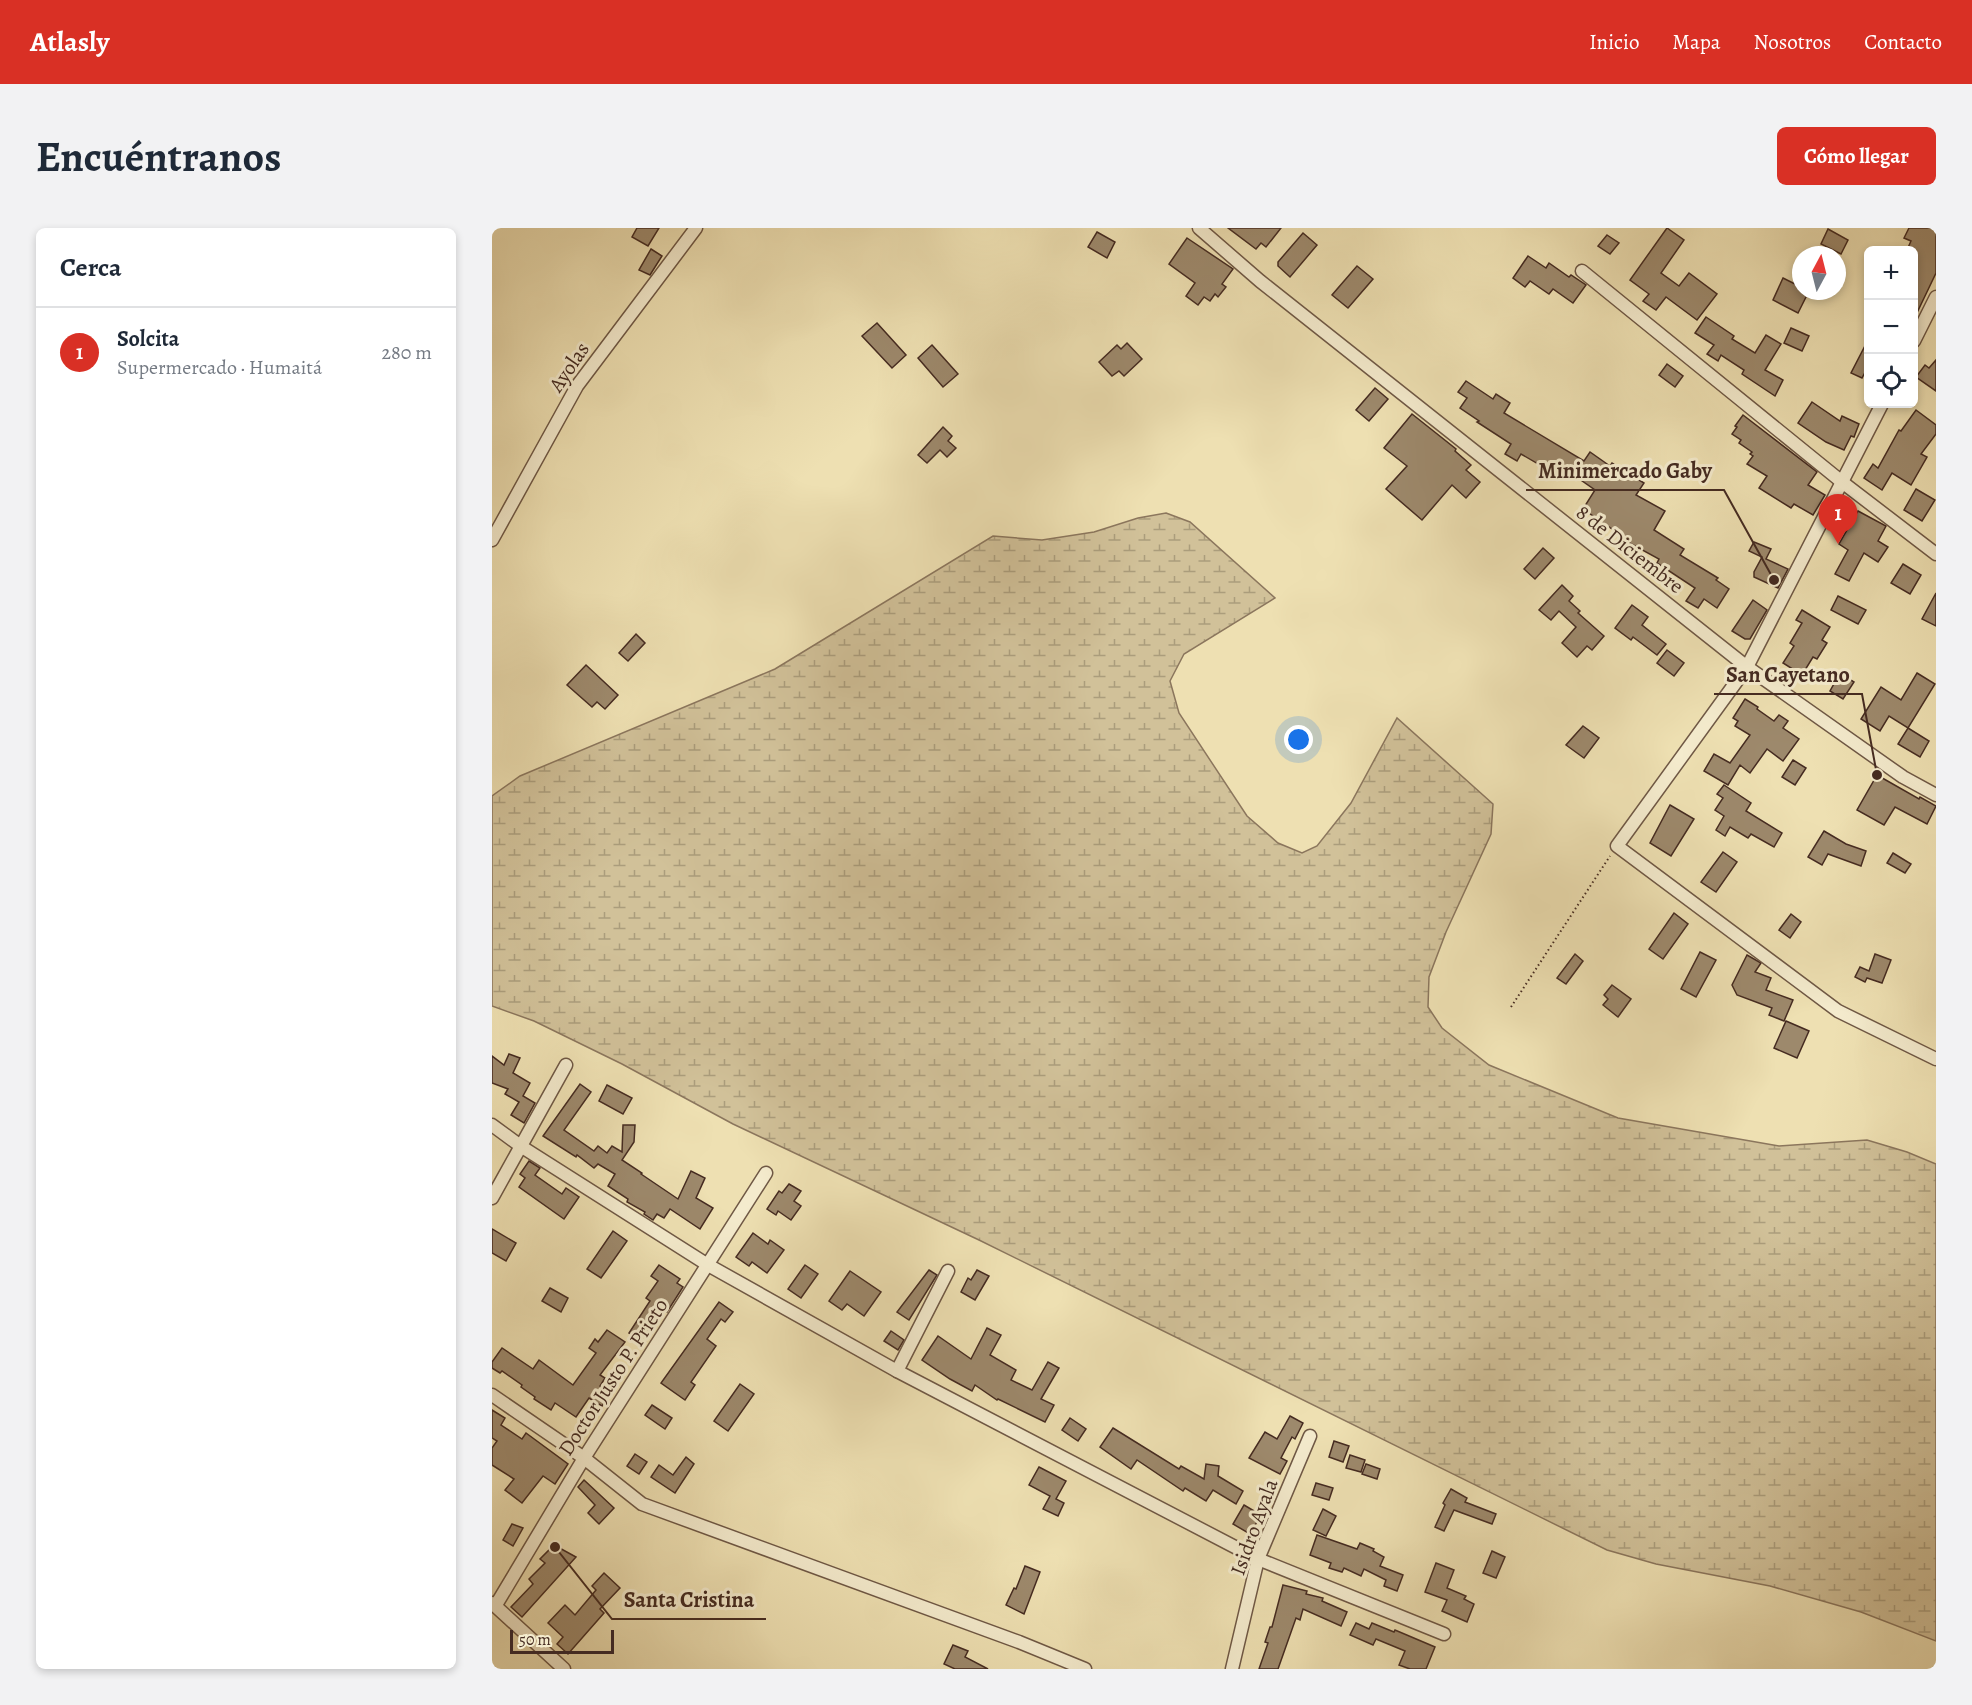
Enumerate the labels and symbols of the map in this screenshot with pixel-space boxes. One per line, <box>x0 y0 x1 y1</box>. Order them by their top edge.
north arrow <box>1792 246 1846 300</box>
street label: Ayolas <box>542 337 596 398</box>
callout: Minimercado Gaby <box>1526 450 1724 490</box>
text: Minimercado Gaby <box>1538 456 1713 486</box>
pin: 1 <box>1818 494 1858 544</box>
street label: 8 de Diciembre <box>1570 498 1690 600</box>
callout: San Cayetano <box>1714 654 1862 694</box>
text: San Cayetano <box>1726 660 1850 690</box>
your location <box>1284 725 1313 754</box>
street label: Doctor Justo P. Prieto <box>552 1293 674 1461</box>
street label: Isidro Ayala <box>1224 1475 1284 1579</box>
callout: Santa Cristina <box>612 1579 766 1619</box>
text: Santa Cristina <box>624 1585 755 1615</box>
scale bar <box>510 1627 614 1654</box>

